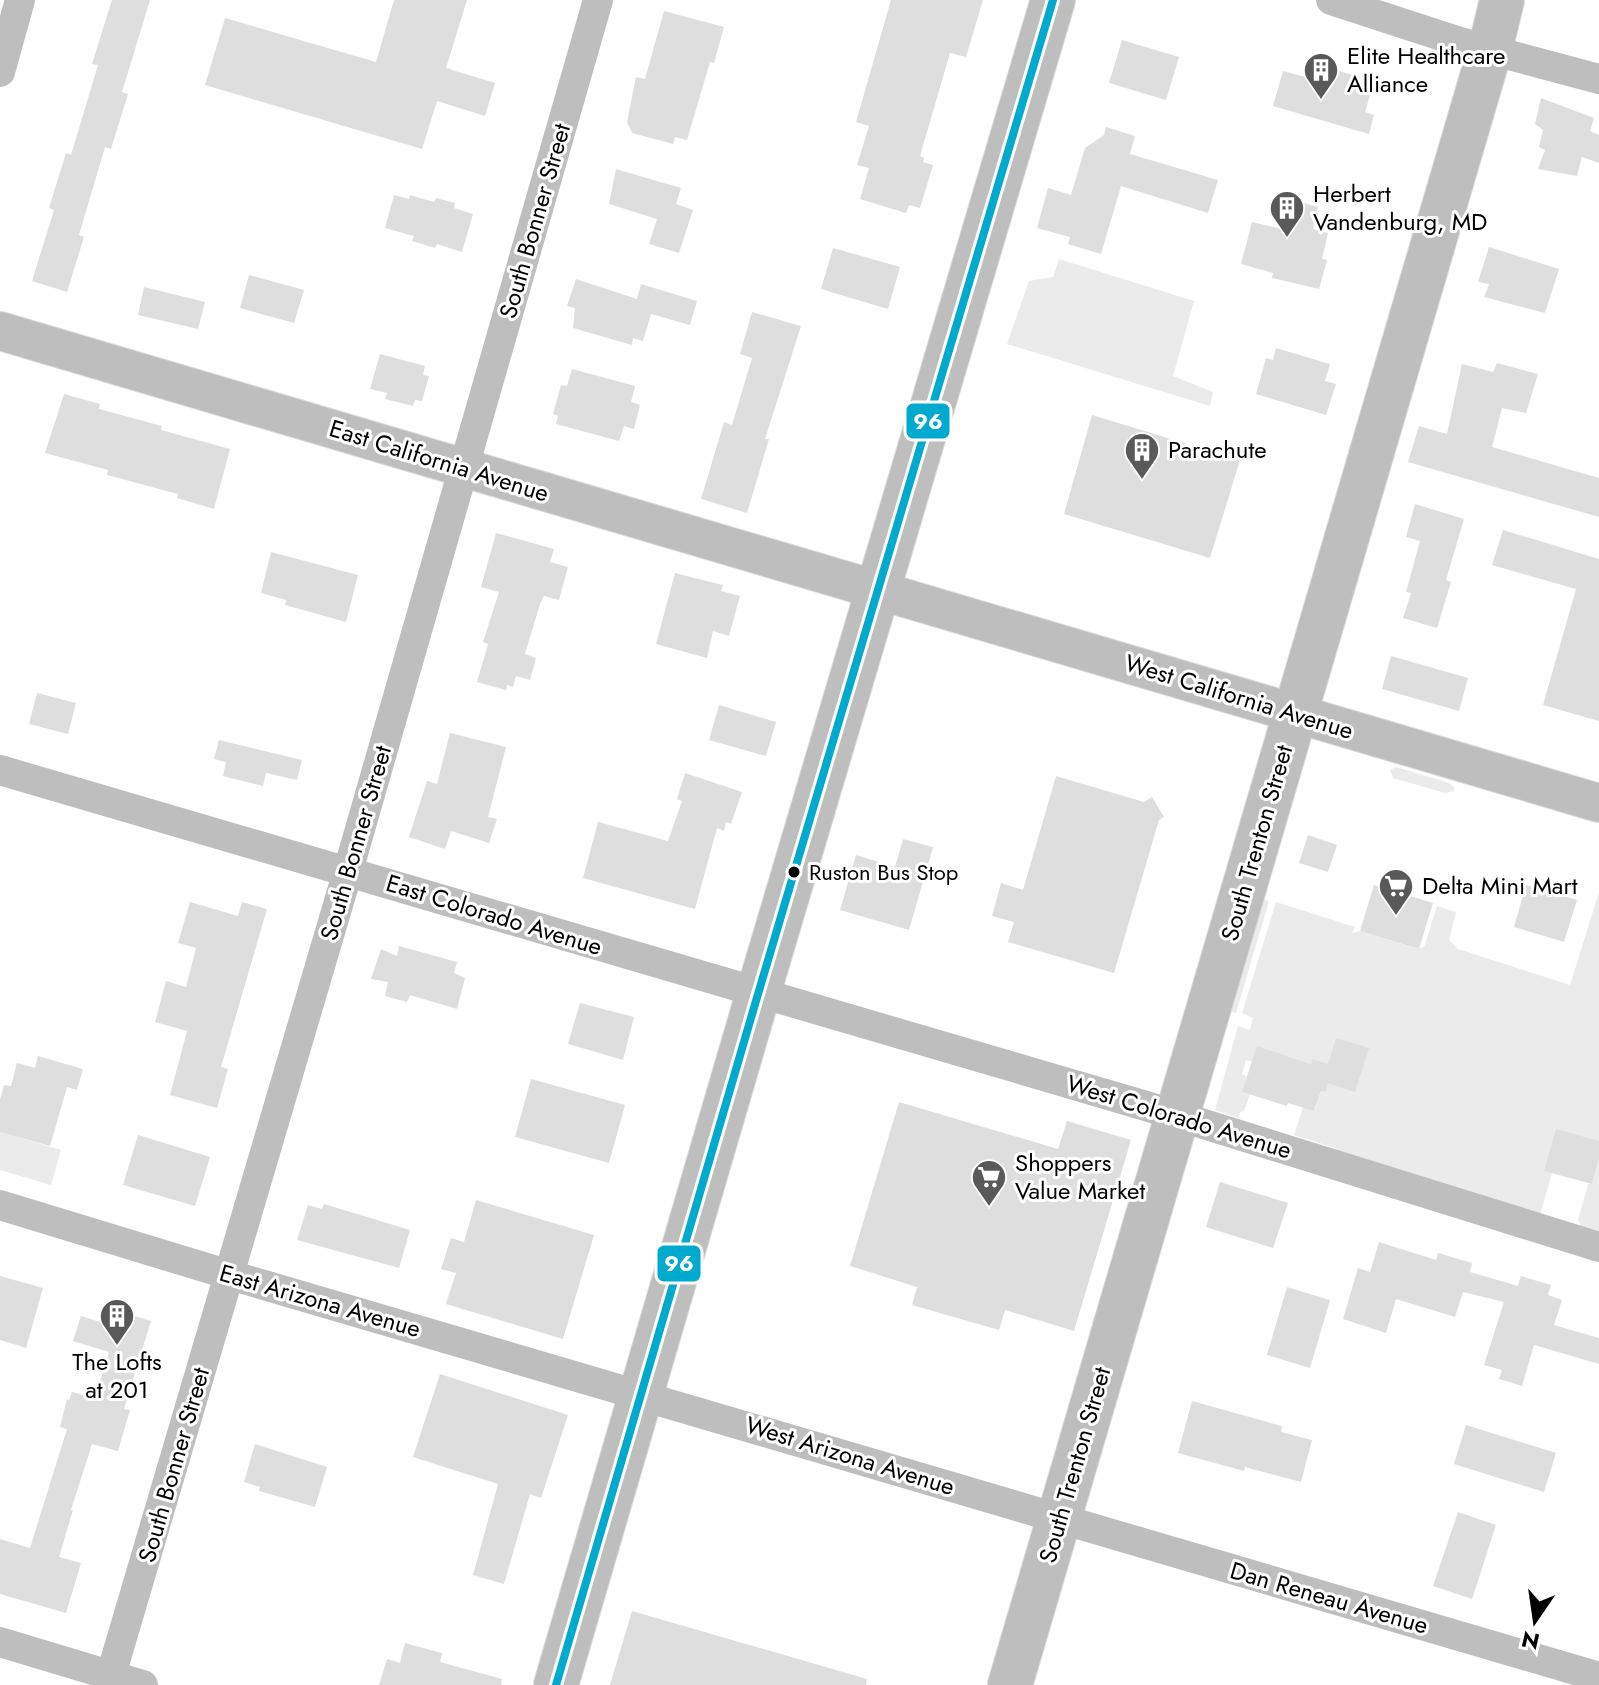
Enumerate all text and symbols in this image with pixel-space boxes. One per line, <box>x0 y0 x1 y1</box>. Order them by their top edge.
place label: Elite Healthcare Alliance <box>1347 38 1505 101</box>
building icon: Elite Healthcare Alliance <box>1302 51 1340 101</box>
street label: South Bonner Street <box>490 119 579 322</box>
place label: Herbert Vandenburg, MD <box>1313 176 1487 239</box>
building icon: Herbert Vandenburg, MD <box>1268 189 1306 239</box>
line badge: 96 <box>905 402 951 440</box>
text: 96 <box>913 405 943 437</box>
street label: East California Avenue <box>325 411 553 511</box>
building icon: Parachute <box>1123 431 1161 481</box>
place label: Parachute <box>1168 432 1267 467</box>
street label: West California Avenue <box>1121 645 1358 748</box>
street label: South Bonner Street <box>311 741 400 944</box>
street label: South Trenton Street <box>1212 741 1301 945</box>
place label: Ruston Bus Stop <box>809 856 958 888</box>
marker: Ruston Bus Stop <box>786 864 802 880</box>
street label: East Colorado Avenue <box>382 865 606 964</box>
supermarket icon: Delta Mini Mart <box>1377 867 1415 917</box>
place label: Delta Mini Mart <box>1422 868 1578 903</box>
street label: West Colorado Avenue <box>1062 1066 1296 1167</box>
place label: Shoppers Value Market <box>1015 1145 1145 1208</box>
supermarket icon: Shoppers Value Market <box>970 1158 1008 1208</box>
line badge: 96 <box>656 1244 702 1283</box>
text: 96 <box>664 1247 694 1279</box>
street label: East Arizona Avenue <box>216 1255 425 1346</box>
building icon: The Lofts at 201 <box>98 1297 136 1347</box>
place label: The Lofts at 201 <box>72 1344 162 1407</box>
street label: South Bonner Street <box>129 1363 218 1566</box>
street label: South Trenton Street <box>1030 1363 1119 1567</box>
street label: West Arizona Avenue <box>741 1407 959 1504</box>
street label: Dan Reneau Avenue <box>1226 1553 1432 1643</box>
north arrow <box>1495 1581 1575 1661</box>
text: N <box>1518 1623 1543 1658</box>

